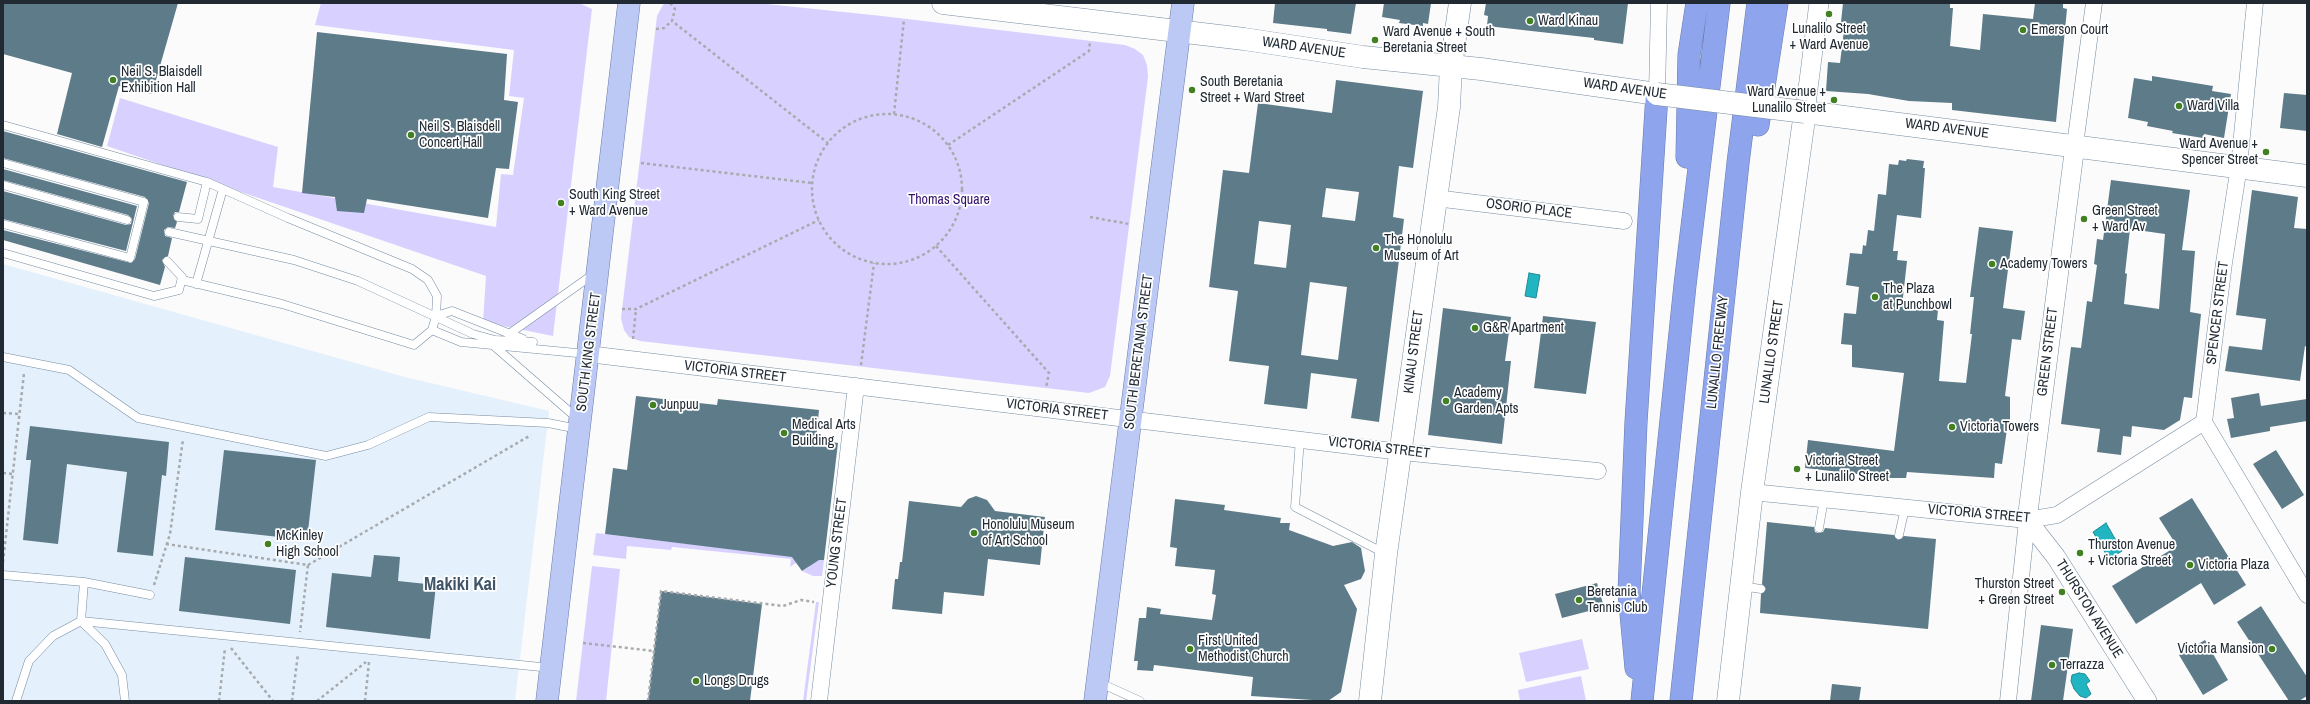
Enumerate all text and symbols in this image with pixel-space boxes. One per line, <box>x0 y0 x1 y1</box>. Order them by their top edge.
marker: Lunalilo Street + Ward Avenue <box>1824 9 1834 19</box>
place label: Ward Kinau <box>1538 13 1598 29</box>
marker: Ward Kinau <box>1525 16 1535 26</box>
place label: Lunalilo Street + Ward Avenue <box>1790 21 1868 54</box>
place label: Emerson Court <box>2031 22 2108 38</box>
place label: Ward Avenue + South Beretania Street <box>1383 24 1495 56</box>
marker: Emerson Court <box>2018 25 2028 35</box>
street label: WARD AVENUE <box>1261 34 1347 62</box>
marker: Ward Avenue + South Beretania Street <box>1370 35 1380 45</box>
place label: Neil S. Blaisdell Exhibition Hall <box>121 64 202 96</box>
place label: South Beretania Street + Ward Street <box>1200 74 1305 106</box>
marker: Neil S. Blaisdell Exhibition Hall <box>108 75 118 85</box>
street label: WARD AVENUE <box>1582 75 1668 103</box>
place label: Ward Avenue + Lunalilo Street <box>1747 84 1826 116</box>
marker: South Beretania Street + Ward Street <box>1187 85 1197 95</box>
marker: Ward Avenue + Lunalilo Street <box>1829 95 1839 105</box>
place label: Ward Villa <box>2187 98 2239 114</box>
marker: Ward Villa <box>2174 101 2184 111</box>
street label: WARD AVENUE <box>1904 116 1990 142</box>
place label: Neil S. Blaisdell Concert Hall <box>419 119 500 152</box>
marker: Neil S. Blaisdell Concert Hall <box>406 130 416 140</box>
place label: Ward Avenue + Spencer Street <box>2179 136 2258 168</box>
marker: Ward Avenue + Spencer Street <box>2261 147 2271 157</box>
place label: South King Street + Ward Avenue <box>569 187 660 220</box>
park label: Thomas Square <box>908 192 990 208</box>
street label: OSORIO PLACE <box>1485 195 1573 223</box>
marker: South King Street + Ward Avenue <box>556 198 566 208</box>
place label: Green Street + Ward Av <box>2092 203 2158 236</box>
marker: Green Street + Ward Av <box>2079 214 2089 224</box>
place label: The Honolulu Museum of Art <box>1384 232 1459 264</box>
marker: The Honolulu Museum of Art <box>1371 243 1381 253</box>
place label: Academy Towers <box>2000 256 2087 272</box>
marker: Academy Towers <box>1987 259 1997 269</box>
street label: SPENCER STREET <box>2203 260 2233 366</box>
street label: SOUTH BERETANIA STREET <box>1121 274 1157 430</box>
place label: The Plaza at Punchbowl <box>1883 281 1952 314</box>
street label: SOUTH KING STREET <box>573 291 605 413</box>
marker: The Plaza at Punchbowl <box>1870 292 1880 302</box>
street label: LUNALILO FREEWAY <box>1704 294 1732 410</box>
street label: LUNALILO STREET <box>1756 299 1788 405</box>
street label: GREEN STREET <box>2034 307 2062 397</box>
street label: KINAU STREET <box>1401 310 1427 394</box>
place label: G&R Apartment <box>1483 320 1564 336</box>
marker: G&R Apartment <box>1470 323 1480 333</box>
street label: VICTORIA STREET <box>683 357 787 387</box>
place label: Academy Garden Apts <box>1454 385 1518 418</box>
street label: VICTORIA STREET <box>1005 395 1109 425</box>
marker: Academy Garden Apts <box>1441 396 1451 406</box>
place label: Junpuu <box>661 397 699 413</box>
marker: Junpuu <box>648 400 658 410</box>
place label: Medical Arts Building <box>792 417 856 450</box>
place label: Victoria Towers <box>1960 419 2039 435</box>
marker: Victoria Towers <box>1947 422 1957 432</box>
marker: Medical Arts Building <box>779 428 789 438</box>
street label: VICTORIA STREET <box>1327 433 1431 463</box>
place label: Victoria Street + Lunalilo Street <box>1805 453 1889 486</box>
marker: Victoria Street + Lunalilo Street <box>1792 464 1802 474</box>
street label: YOUNG STREET <box>823 497 851 589</box>
street label: VICTORIA STREET <box>1927 501 2031 527</box>
place label: Honolulu Museum of Art School <box>982 517 1075 550</box>
place label: McKinley High School <box>276 528 339 560</box>
marker: Honolulu Museum of Art School <box>969 528 979 538</box>
place label: Thurston Avenue + Victoria Street <box>2088 537 2175 570</box>
marker: McKinley High School <box>263 539 273 549</box>
marker: Thurston Avenue + Victoria Street <box>2075 548 2085 558</box>
street label: THURSTON AVENUE <box>2052 557 2126 661</box>
place label: Victoria Plaza <box>2198 557 2269 573</box>
marker: Victoria Plaza <box>2185 560 2195 570</box>
district label: Makiki Kai <box>424 574 496 596</box>
place label: Thurston Street + Green Street <box>1975 576 2054 608</box>
place label: Beretania Tennis Club <box>1587 584 1648 616</box>
marker: Thurston Street + Green Street <box>2057 587 2067 597</box>
marker: Beretania Tennis Club <box>1574 595 1584 605</box>
place label: First United Methodist Church <box>1198 633 1289 666</box>
place label: Victoria Mansion <box>2177 641 2264 657</box>
marker: First United Methodist Church <box>1185 644 1195 654</box>
marker: Victoria Mansion <box>2267 644 2277 654</box>
place label: Terrazza <box>2060 657 2104 673</box>
marker: Terrazza <box>2047 660 2057 670</box>
place label: Longs Drugs <box>704 673 769 689</box>
marker: Longs Drugs <box>691 676 701 686</box>

